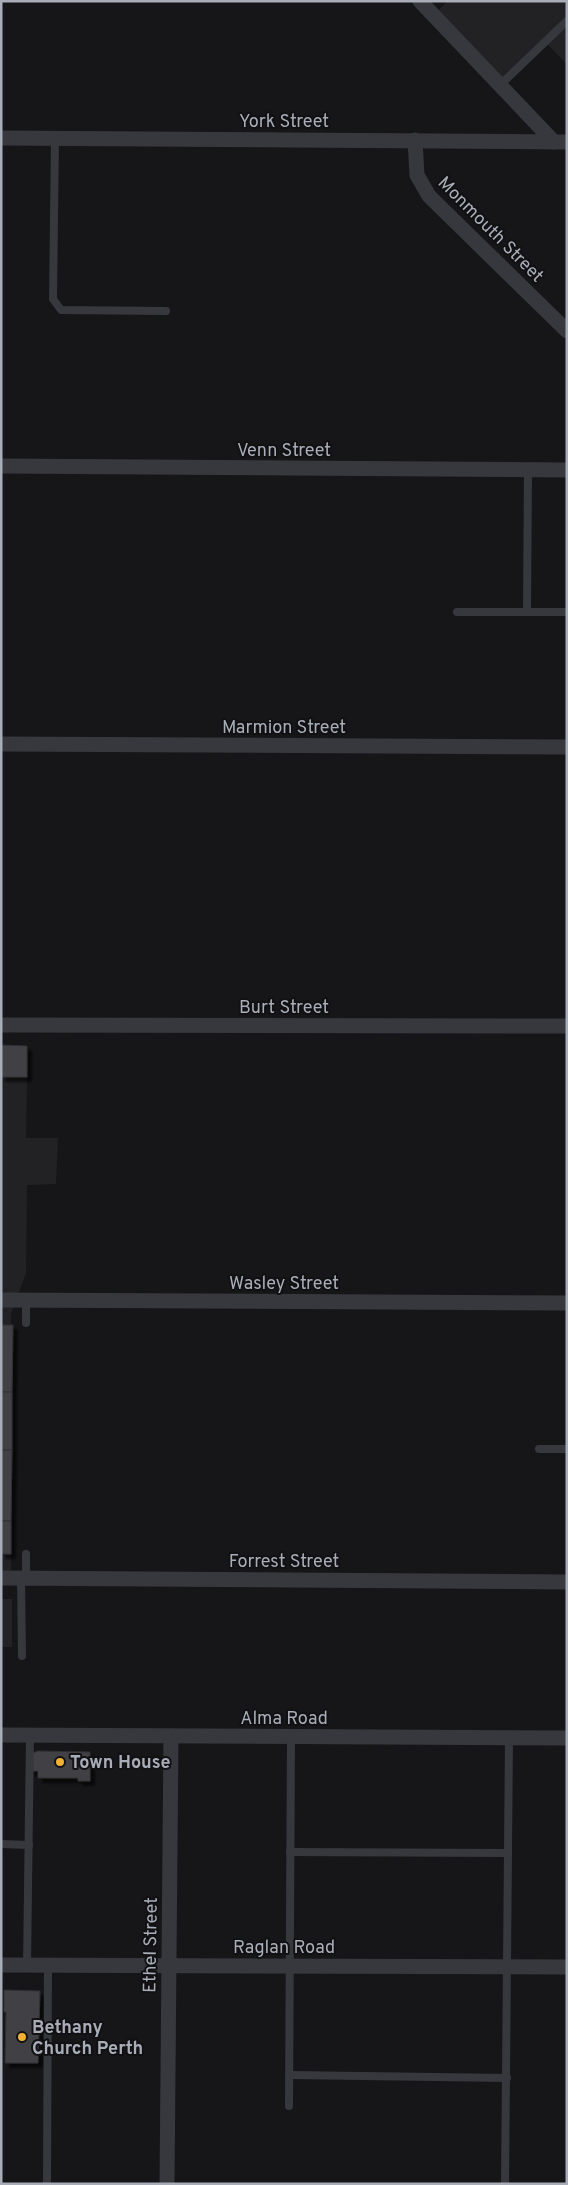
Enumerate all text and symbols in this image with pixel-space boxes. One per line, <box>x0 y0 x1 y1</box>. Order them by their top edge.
street label: York Street <box>239 111 329 134</box>
street label: Monmouth Street <box>432 172 548 288</box>
street label: Venn Street <box>237 440 331 463</box>
street label: Marmion Street <box>222 717 346 740</box>
street label: Burt Street <box>239 997 329 1020</box>
street label: Wasley Street <box>229 1273 339 1296</box>
street label: Forrest Street <box>229 1551 339 1574</box>
street label: Alma Road <box>240 1708 328 1731</box>
place label: Town House <box>70 1752 170 1775</box>
marker: Town House <box>54 1756 66 1768</box>
street label: Ethel Street <box>139 1897 164 1993</box>
street label: Raglan Road <box>233 1937 335 1960</box>
place label: Bethany Church Perth <box>32 2017 143 2061</box>
marker: Bethany Church Perth <box>16 2031 28 2043</box>

